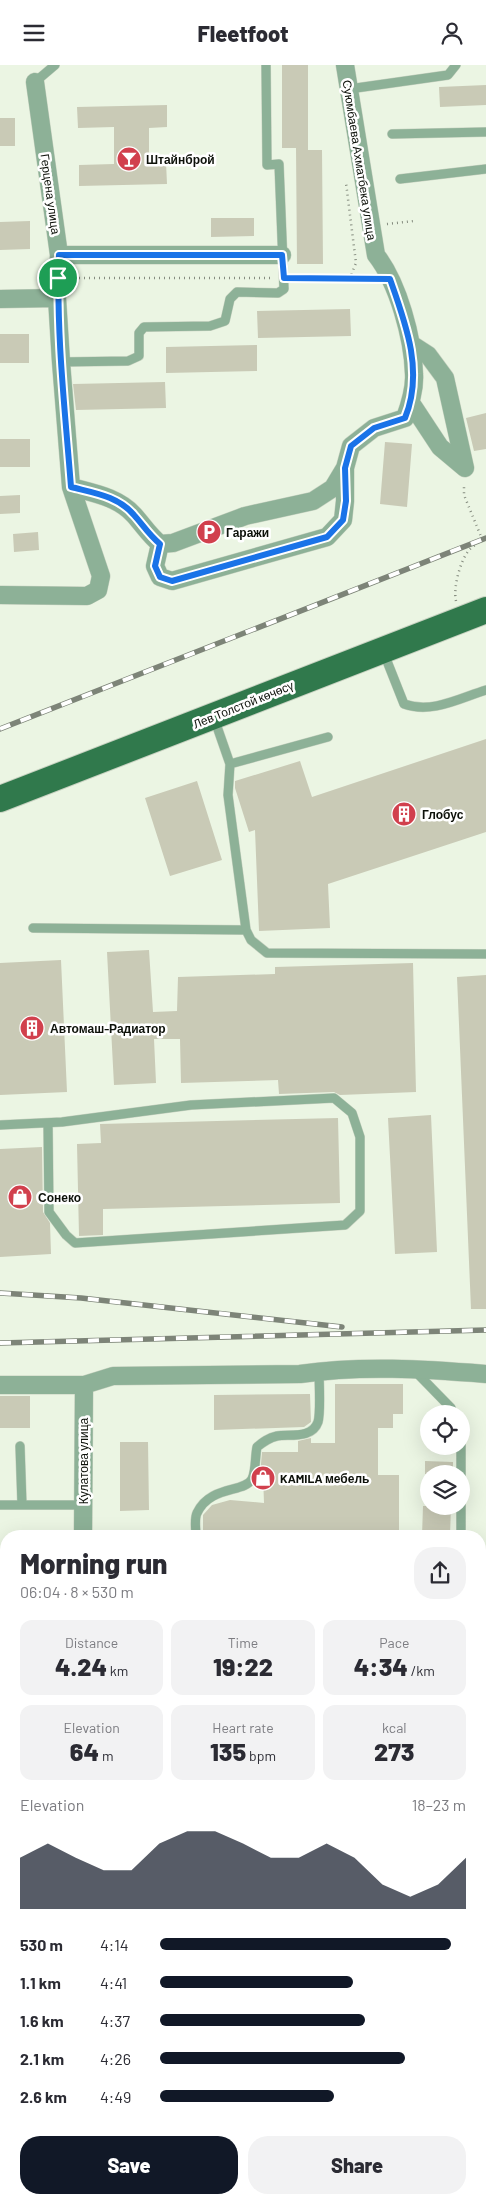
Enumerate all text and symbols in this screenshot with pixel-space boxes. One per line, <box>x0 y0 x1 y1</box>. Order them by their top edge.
icon: menu <box>20 19 48 47</box>
icon: person <box>438 19 466 47</box>
text: Fleetfoot <box>197 20 289 46</box>
street label: Суюмбаева Ахматбека улица <box>339 79 380 242</box>
bar icon: Штайнброй <box>116 146 142 172</box>
place label: Штайнброй <box>146 152 215 167</box>
street label: Герцена улица <box>37 153 64 236</box>
pin <box>37 257 79 299</box>
icon: arrive <box>44 264 72 292</box>
parking icon: Гаражи <box>196 519 222 545</box>
place label: Гаражи <box>226 525 269 540</box>
street label: Лев Толстой көчөсү <box>191 677 296 731</box>
building icon: Глобус <box>391 801 417 827</box>
place label: Глобус <box>422 807 464 822</box>
building icon: Автомаш-Радиатор <box>19 1015 45 1041</box>
place label: Автомаш-Радиатор <box>50 1021 166 1036</box>
shop icon: Сонеко <box>7 1184 33 1210</box>
place label: Сонеко <box>38 1190 81 1204</box>
map controls <box>420 1405 470 1515</box>
button: locate <box>420 1405 470 1455</box>
street label: Кулатова улица <box>76 1417 91 1504</box>
shop icon: KAMILA мебель <box>250 1465 276 1491</box>
button: layers <box>420 1465 470 1515</box>
place label: KAMILA мебель <box>280 1471 369 1485</box>
text: Morning run <box>20 1546 168 1580</box>
button: share <box>414 1547 466 1599</box>
text: 06:04 · 8 × 530 m <box>20 1582 134 1601</box>
text: Distance <box>65 1634 118 1651</box>
text: Time <box>228 1634 258 1651</box>
text: Pace <box>379 1634 409 1651</box>
text: 4.24 <box>55 1651 107 1681</box>
text: 19:22 <box>213 1651 273 1681</box>
text: 4:34 <box>354 1651 408 1681</box>
text: km <box>107 1662 128 1679</box>
text: /km <box>408 1662 435 1679</box>
text: Elevation <box>63 1719 120 1736</box>
text: Heart rate <box>212 1719 274 1736</box>
text: kcal <box>382 1719 407 1736</box>
text: 64 <box>70 1736 99 1766</box>
text: 135 <box>210 1736 246 1766</box>
text: 273 <box>374 1736 415 1766</box>
text: m <box>99 1747 113 1764</box>
text: bpm <box>246 1747 276 1764</box>
text: Elevation <box>20 1795 84 1814</box>
text: 18–23 m <box>412 1795 466 1814</box>
text: 530 m <box>20 1935 63 1954</box>
text: 4:14 <box>100 1935 129 1954</box>
text: 1.1 km <box>20 1973 61 1992</box>
text: 4:41 <box>100 1973 127 1992</box>
text: 1.6 km <box>20 2011 64 2030</box>
text: 4:37 <box>100 2011 130 2030</box>
text: 2.1 km <box>20 2049 64 2068</box>
text: 4:26 <box>100 2049 131 2068</box>
text: 2.6 km <box>20 2087 67 2106</box>
text: 4:49 <box>100 2087 131 2106</box>
button: Save <box>20 2136 238 2194</box>
button: Share <box>248 2136 466 2194</box>

